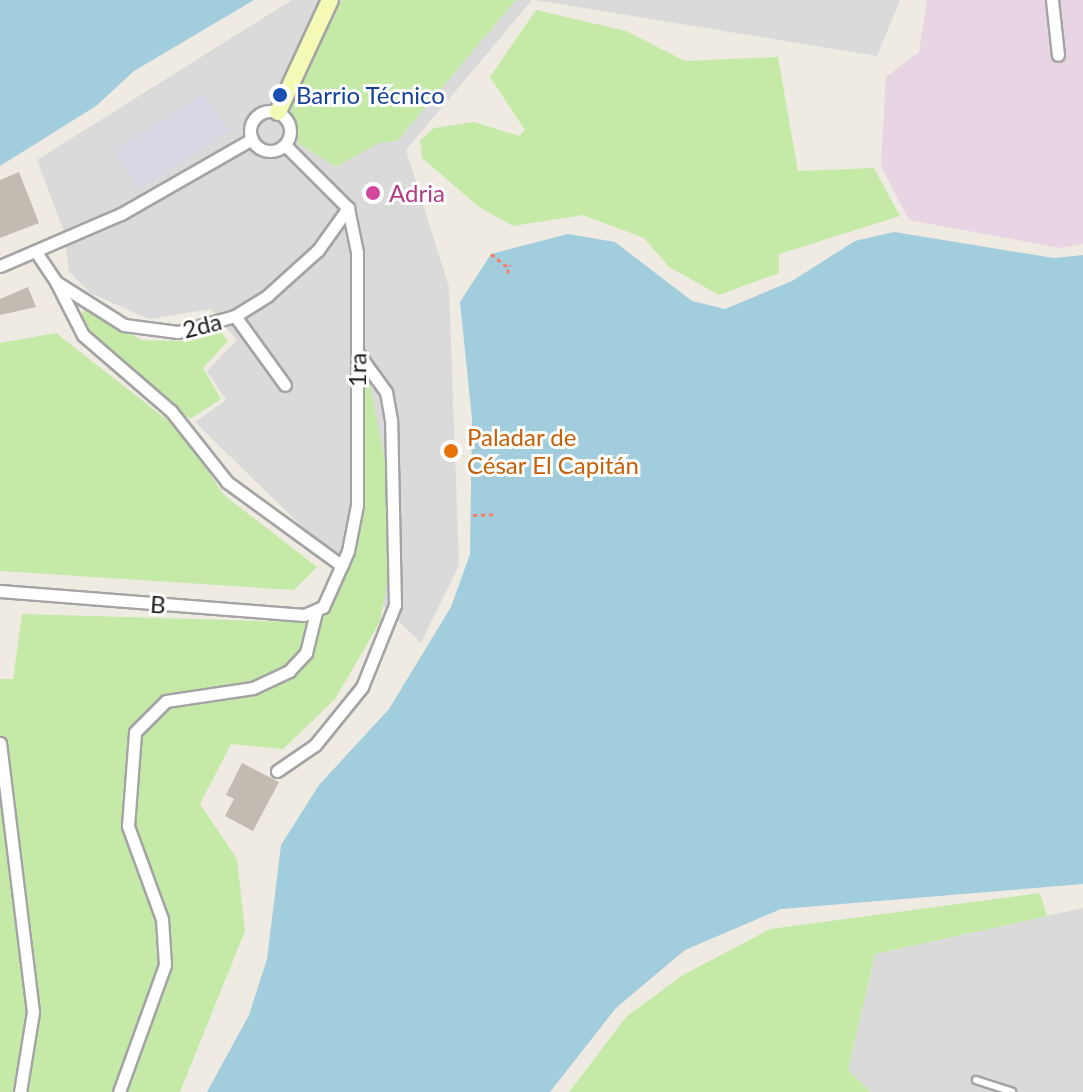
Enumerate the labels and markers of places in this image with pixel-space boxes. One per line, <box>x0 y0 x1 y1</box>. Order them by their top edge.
place label: Barrio Técnico <box>296 81 446 109</box>
marker: Barrio Técnico <box>271 86 289 104</box>
place label: Adria <box>389 179 445 207</box>
marker: Adria <box>364 184 382 202</box>
place label: Paladar de César El Capitán <box>467 423 639 479</box>
marker: Paladar de César El Capitán <box>442 442 460 460</box>

